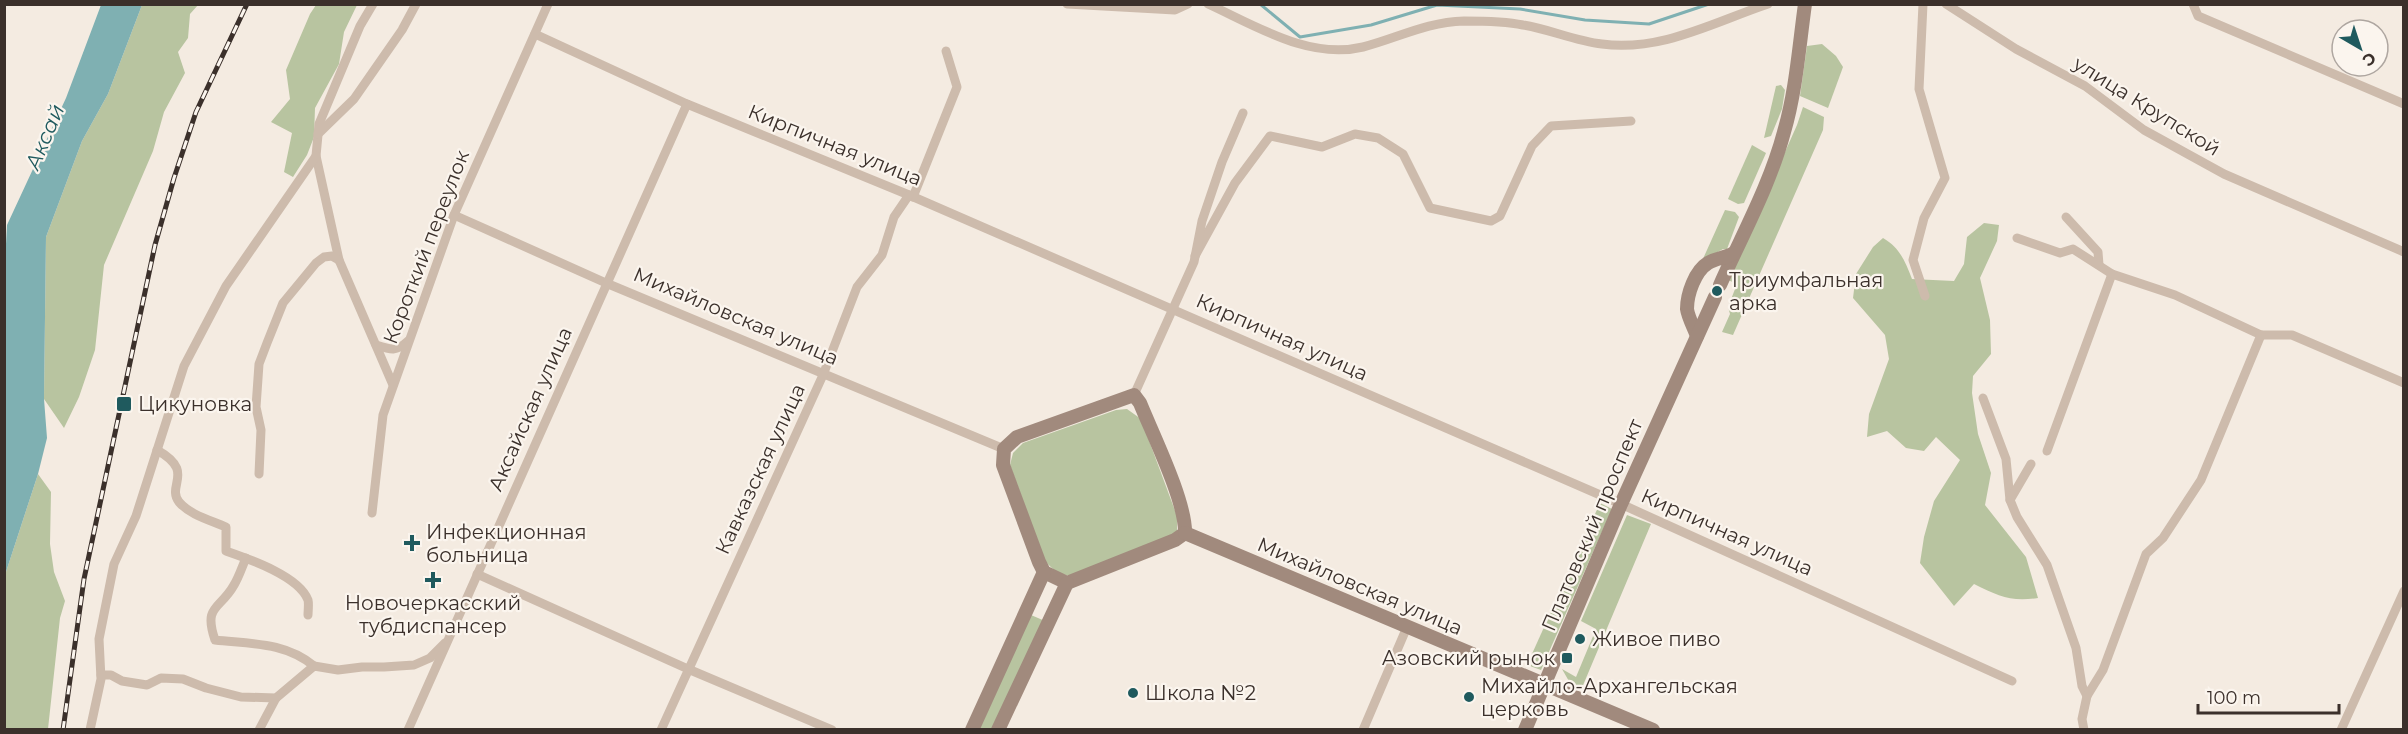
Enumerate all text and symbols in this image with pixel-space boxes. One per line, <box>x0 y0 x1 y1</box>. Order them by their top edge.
north arrow <box>2330 18 2390 78</box>
text: С <box>2358 48 2380 71</box>
street label: улица Крупской <box>2068 51 2225 161</box>
street label: Кирпичная улица <box>745 99 925 191</box>
water label: Аксай <box>19 101 69 174</box>
street label: Короткий переулок <box>378 146 474 347</box>
street label: Михайловская улица <box>630 262 842 370</box>
place label: Триумфальная арка <box>1729 268 1883 315</box>
marker: Триумфальная арка <box>1710 284 1724 298</box>
street label: Кирпичная улица <box>1192 288 1372 386</box>
street label: Аксайская улица <box>483 323 577 495</box>
street label: Кавказская улица <box>710 380 810 558</box>
place label: Цикуновка <box>138 392 252 416</box>
marker: Цикуновка <box>115 395 133 413</box>
street label: Платовский проспект <box>1536 415 1648 635</box>
street label: Кирпичная улица <box>1637 483 1817 581</box>
place label: Инфекционная больница <box>426 520 587 567</box>
street label: Михайловская улица <box>1254 532 1466 640</box>
marker: Инфекционная больница <box>403 534 421 552</box>
marker: Новочеркасский тубдиспансер <box>424 571 442 589</box>
place label: Новочеркасский тубдиспансер <box>345 591 521 638</box>
place label: Живое пиво <box>1592 627 1720 651</box>
marker: Живое пиво <box>1573 632 1587 646</box>
place label: Азовский рынок <box>1382 646 1555 670</box>
marker: Азовский рынок <box>1560 651 1574 665</box>
place label: Михайло-Архангельская церковь <box>1481 674 1738 721</box>
scale bar <box>2198 677 2339 715</box>
place label: Школа №2 <box>1145 681 1256 705</box>
marker: Школа №2 <box>1126 686 1140 700</box>
text: 100 m <box>2207 687 2261 709</box>
marker: Михайло-Архангельская церковь <box>1462 690 1476 704</box>

